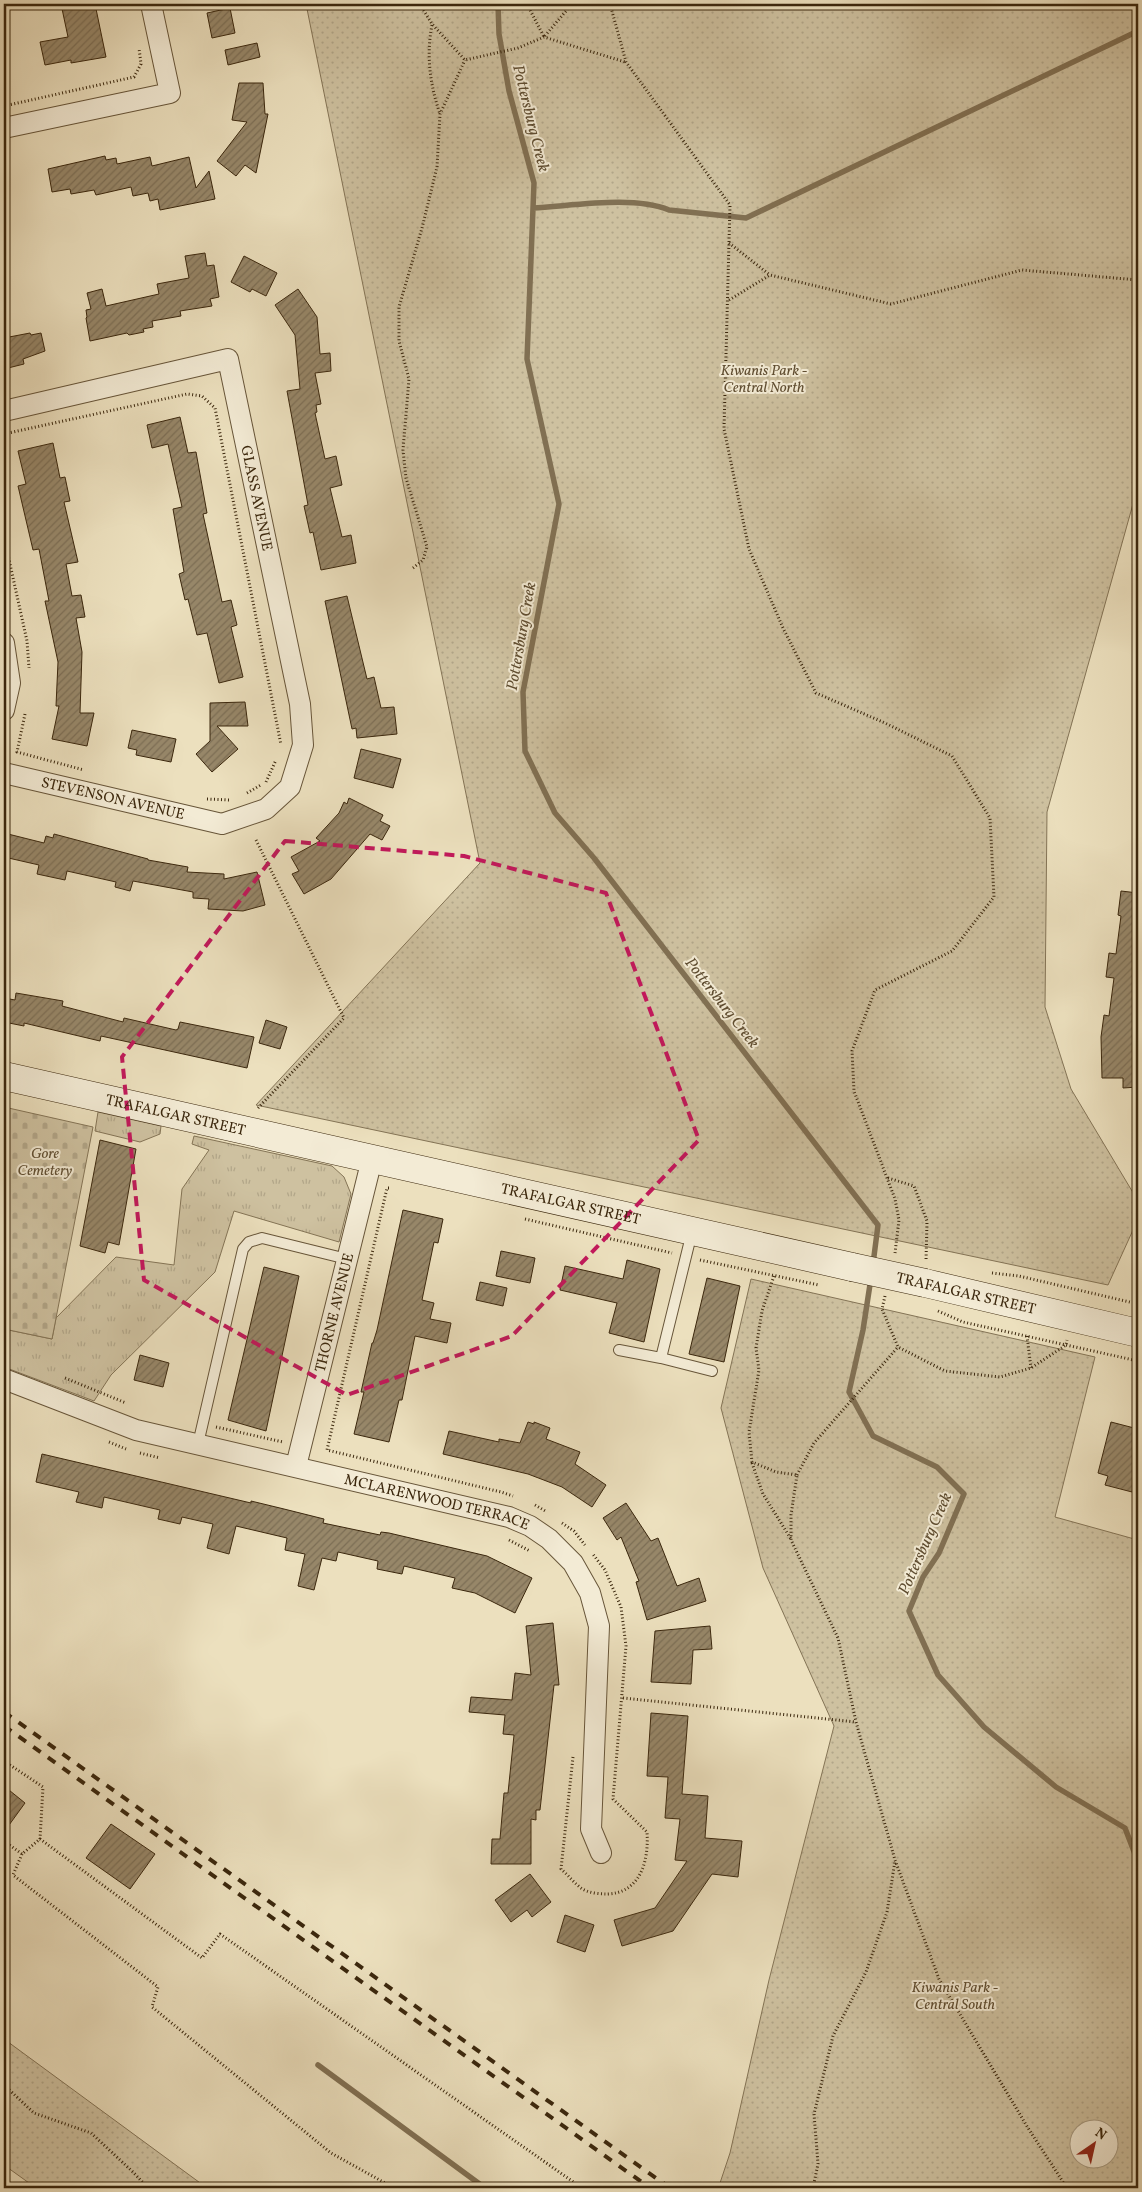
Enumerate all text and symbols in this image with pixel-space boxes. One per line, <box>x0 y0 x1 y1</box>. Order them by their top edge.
water label: Pottersburg Creek <box>506 63 554 175</box>
park label: Kiwanis Park - Central North <box>721 361 808 399</box>
street label: GLASS AVENUE <box>234 444 277 553</box>
water label: Pottersburg Creek <box>502 580 542 692</box>
street label: STEVENSON AVENUE <box>39 773 186 826</box>
water label: Pottersburg Creek <box>679 953 764 1054</box>
street label: TRAFALGAR STREET <box>103 1090 248 1142</box>
park label: Gore Cemetery <box>18 1144 73 1182</box>
street label: TRAFALGAR STREET <box>498 1179 643 1231</box>
street label: THORNE AVENUE <box>311 1251 360 1375</box>
street label: TRAFALGAR STREET <box>894 1268 1038 1321</box>
street label: MCLARENWOOD TERRACE <box>342 1470 532 1537</box>
water label: Pottersburg Creek <box>894 1489 958 1598</box>
park label: Kiwanis Park - Central South <box>912 1978 999 2016</box>
north arrow <box>1070 2120 1120 2170</box>
text: N <box>1091 2124 1110 2145</box>

